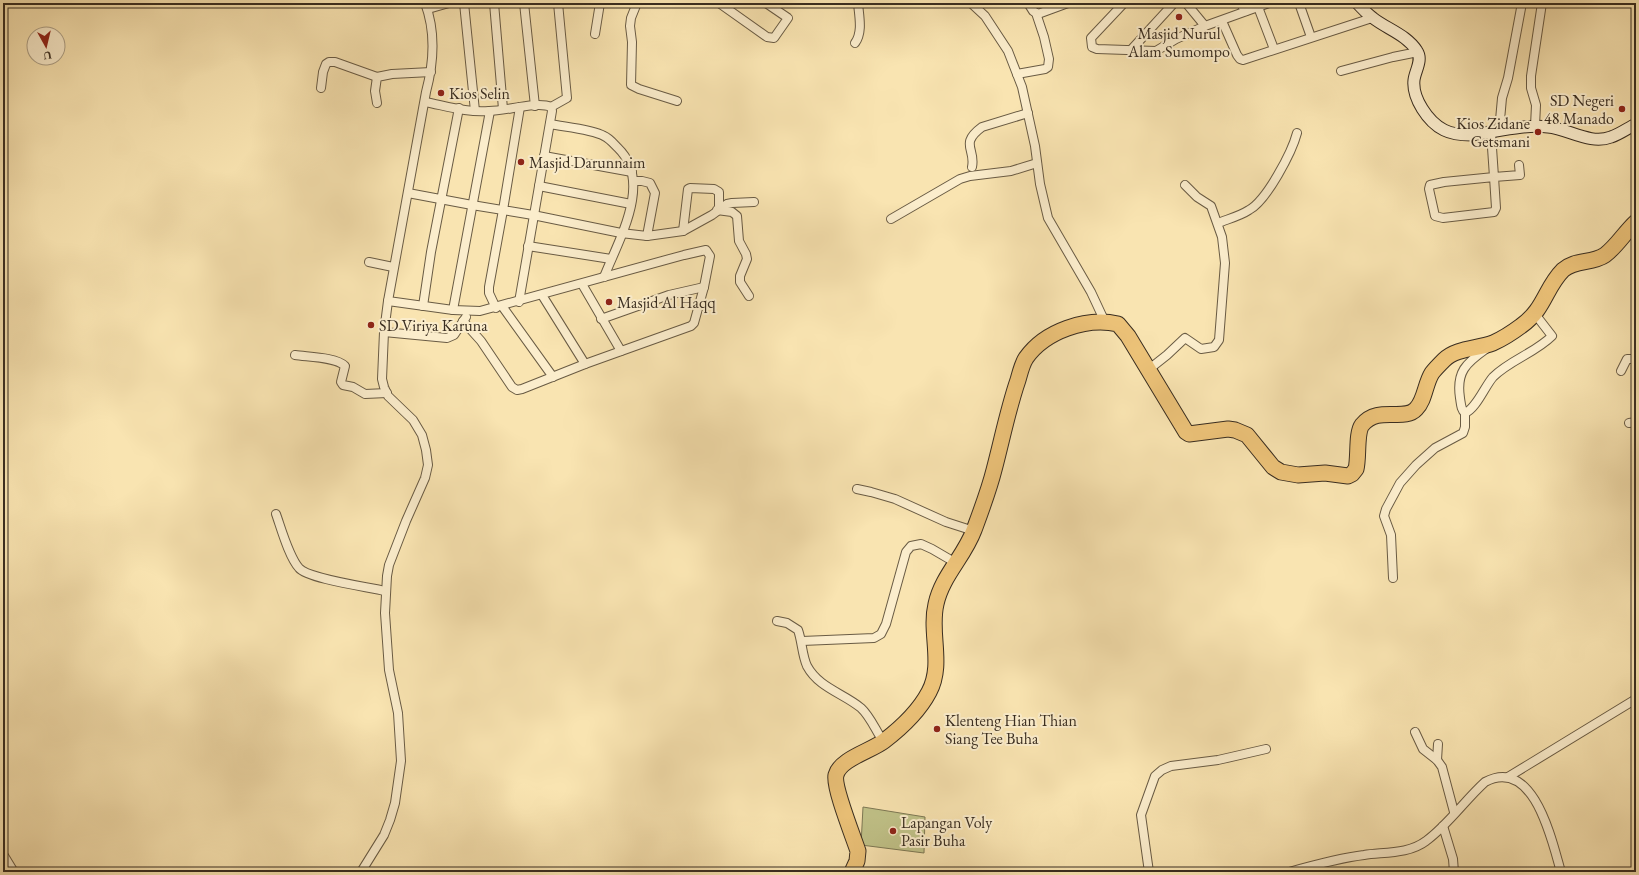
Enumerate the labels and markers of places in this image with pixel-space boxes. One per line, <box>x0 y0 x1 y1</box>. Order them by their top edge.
marker: Masjid Nurul Alam Sumompo <box>1174 12 1184 22</box>
place label: Masjid Nurul Alam Sumompo <box>1127 23 1230 62</box>
place label: Kios Selin <box>449 83 511 104</box>
marker: Kios Selin <box>436 88 446 98</box>
place label: SD Negeri 48 Manado <box>1544 90 1614 129</box>
marker: SD Negeri 48 Manado <box>1617 104 1627 114</box>
place label: Kios Zidane Getsmani <box>1456 113 1530 152</box>
marker: Kios Zidane Getsmani <box>1533 127 1543 137</box>
place label: Masjid Darunnaim <box>529 152 646 173</box>
marker: Masjid Darunnaim <box>516 157 526 167</box>
place label: Masjid Al Haqq <box>617 292 716 313</box>
marker: Masjid Al Haqq <box>604 297 614 307</box>
place label: SD Viriya Karuna <box>379 315 488 336</box>
marker: SD Viriya Karuna <box>366 320 376 330</box>
place label: Klenteng Hian Thian Siang Tee Buha <box>945 710 1077 749</box>
marker: Klenteng Hian Thian Siang Tee Buha <box>932 724 942 734</box>
place label: Lapangan Voly Pasir Buha <box>901 812 993 851</box>
marker: Lapangan Voly Pasir Buha <box>888 826 898 836</box>

